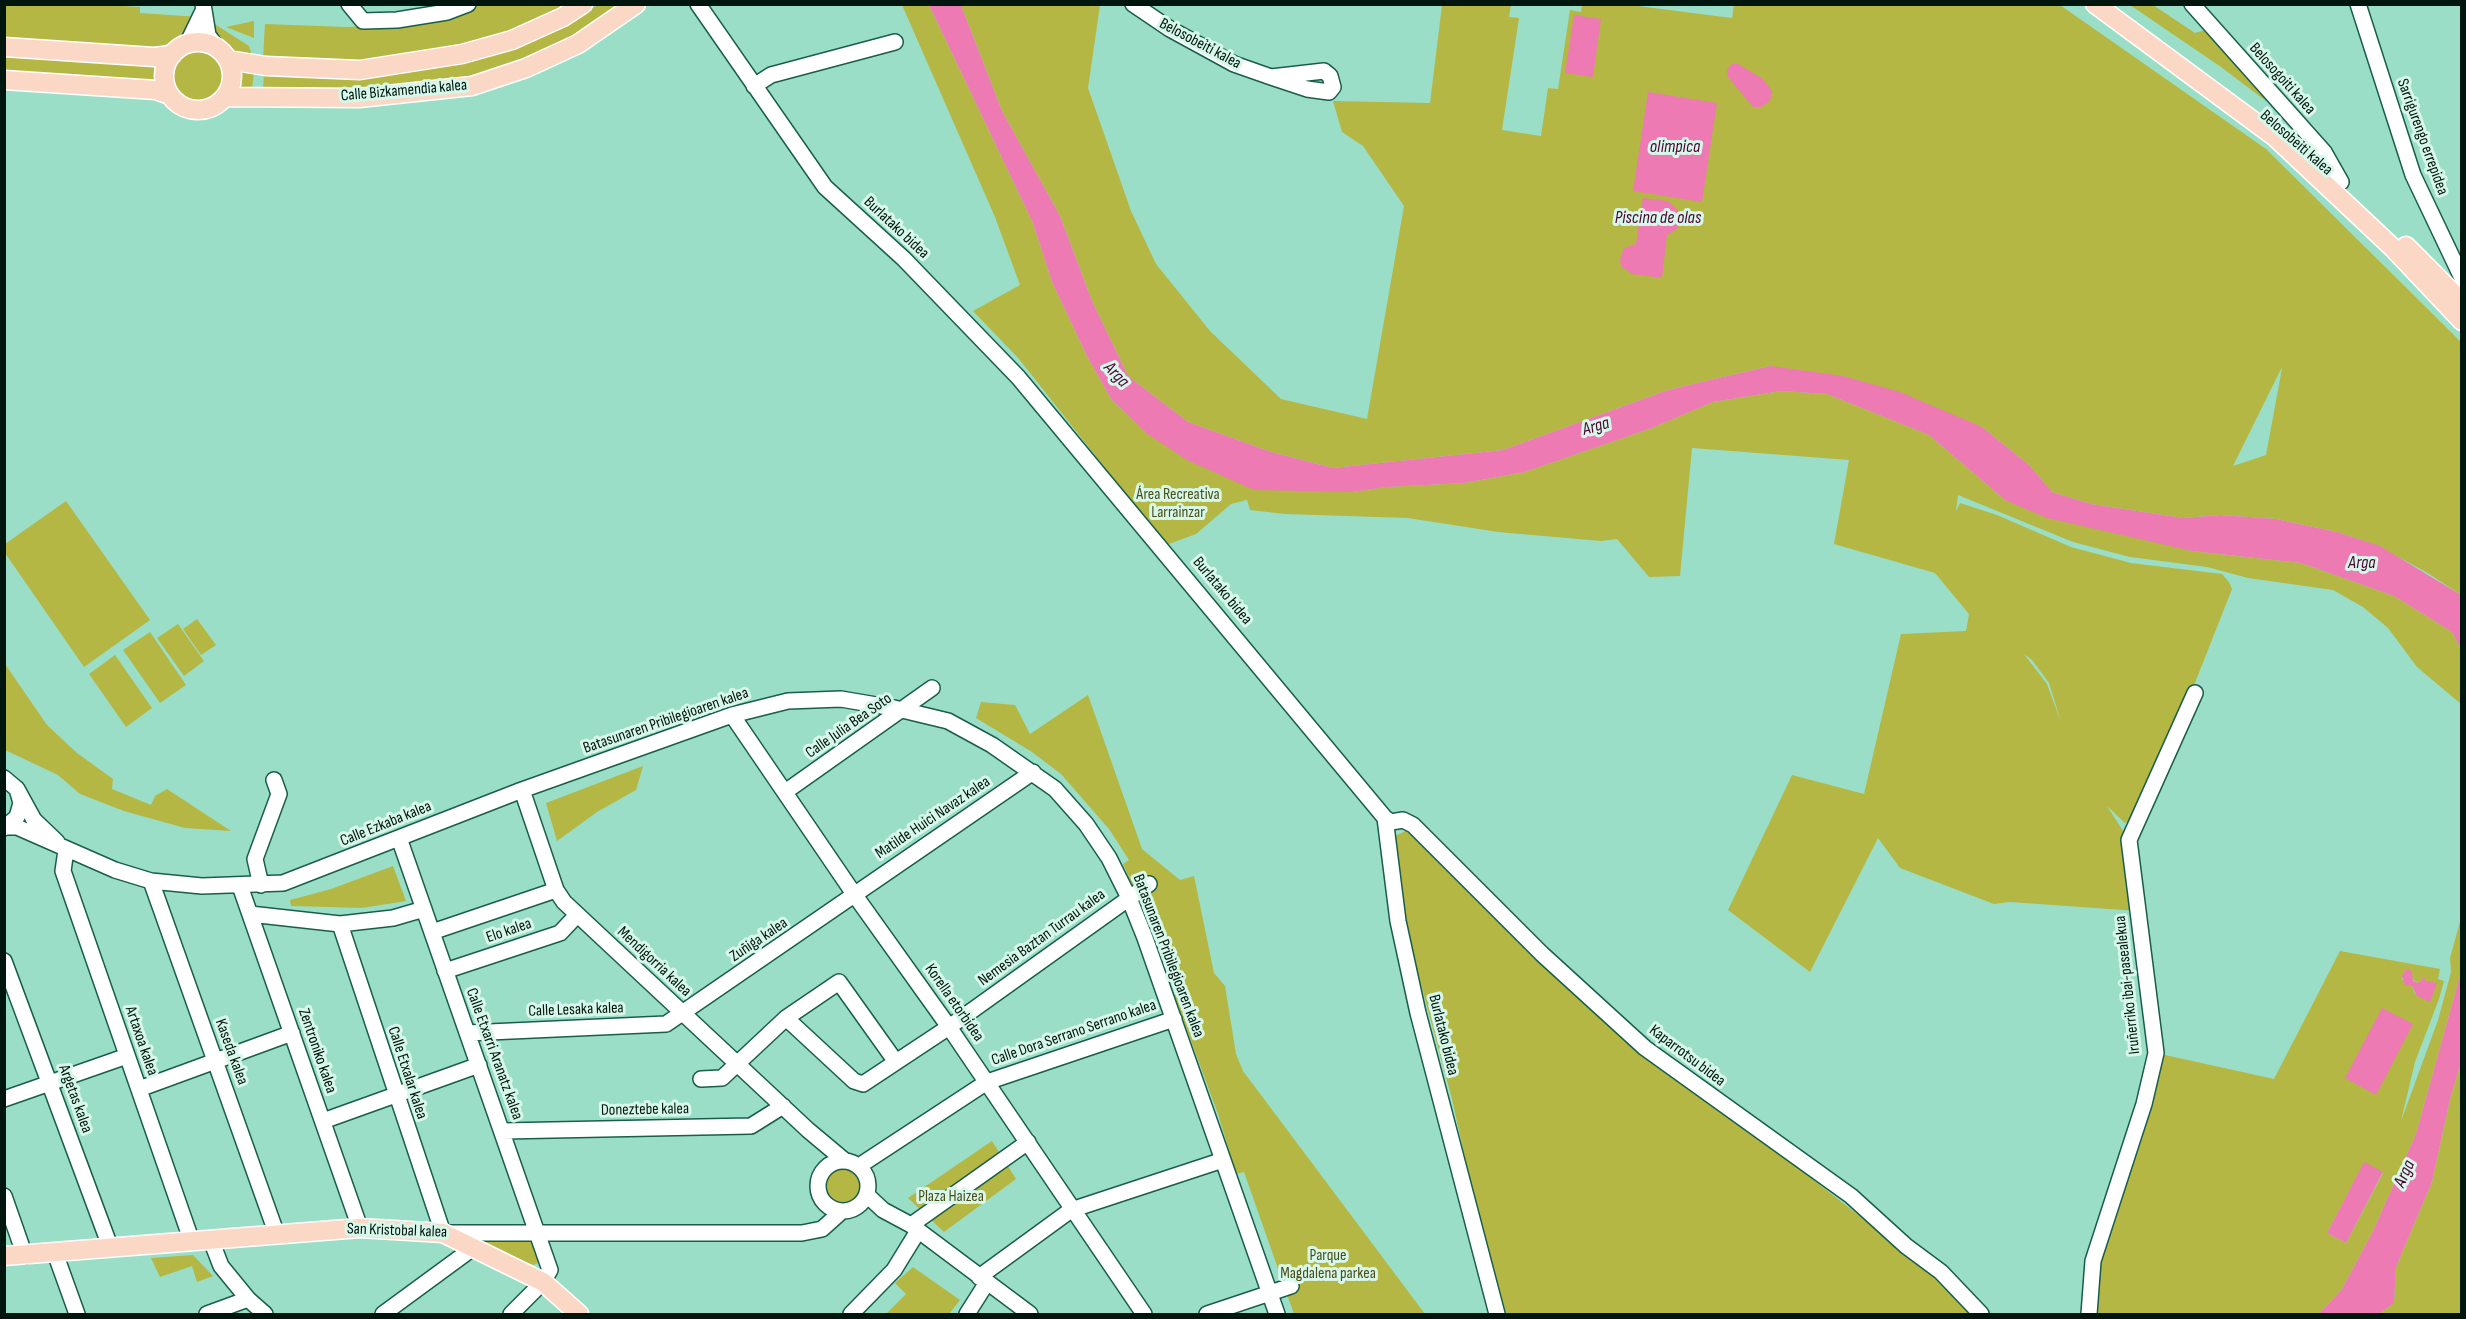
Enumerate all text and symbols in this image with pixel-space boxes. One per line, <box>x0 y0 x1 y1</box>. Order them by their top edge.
street label: Belosobeiti kalea <box>1156 14 1244 74</box>
street label: Belosogoiti kalea <box>2245 39 2319 119</box>
street label: Calle Bizkamendia kalea <box>340 76 468 106</box>
street label: Sarrigurengo errepidea <box>2392 76 2452 198</box>
street label: Belosobeiti kalea <box>2256 106 2336 180</box>
water label: olimpica <box>1650 136 1700 158</box>
street label: Burlatako bidea <box>859 193 933 263</box>
water label: Piscina de olas <box>1615 207 1701 229</box>
water label: Arga <box>1099 358 1133 392</box>
water label: Arga <box>1580 413 1612 441</box>
park label: Área Recreativa Larrainzar <box>1136 485 1220 523</box>
water label: Arga <box>2348 552 2376 574</box>
street label: Burlatako bidea <box>1188 553 1256 629</box>
street label: Batasunaren Pribilegioaren kalea <box>581 684 751 758</box>
street label: Calle Julia Bea Soto <box>802 689 896 763</box>
street label: Matilde Huici Navaz kalea <box>872 772 994 864</box>
street label: Calle Ezkaba kalea <box>338 797 434 851</box>
street label: Batasunaren Pribilegioaren kalea <box>1128 872 1208 1040</box>
street label: Nemesia Baztan Turrau kalea <box>975 885 1109 991</box>
street label: Elo kalea <box>484 914 534 948</box>
street label: Zuñiga kalea <box>726 914 792 966</box>
street label: Iruñerriko ibai-pasealekua <box>2111 915 2145 1055</box>
street label: Mendigorria kalea <box>613 923 695 1001</box>
street label: Korella etorbidea <box>920 961 988 1045</box>
street label: Calle Etxarri Aranatz kalea <box>461 986 527 1122</box>
street label: Burlatako bidea <box>1424 993 1462 1077</box>
street label: Calle Dora Serrano Serrano kalea <box>989 996 1159 1070</box>
street label: Calle Lesaka kalea <box>528 999 624 1021</box>
street label: Artaxoa kalea <box>120 1004 162 1078</box>
street label: Zentroniko kalea <box>294 1006 340 1096</box>
street label: Kaseda kalea <box>210 1016 252 1088</box>
street label: Kaparrotsu bidea <box>1645 1021 1729 1091</box>
street label: Calle Etxalar kalea <box>383 1024 431 1122</box>
street label: Argetas kalea <box>54 1062 96 1136</box>
street label: Doneztebe kalea <box>601 1100 689 1120</box>
water label: Arga <box>2390 1157 2420 1191</box>
park label: Plaza Haizea <box>918 1187 984 1207</box>
street label: San Kristobal kalea <box>346 1220 448 1242</box>
park label: Parque Magdalena parkea <box>1280 1246 1376 1284</box>

